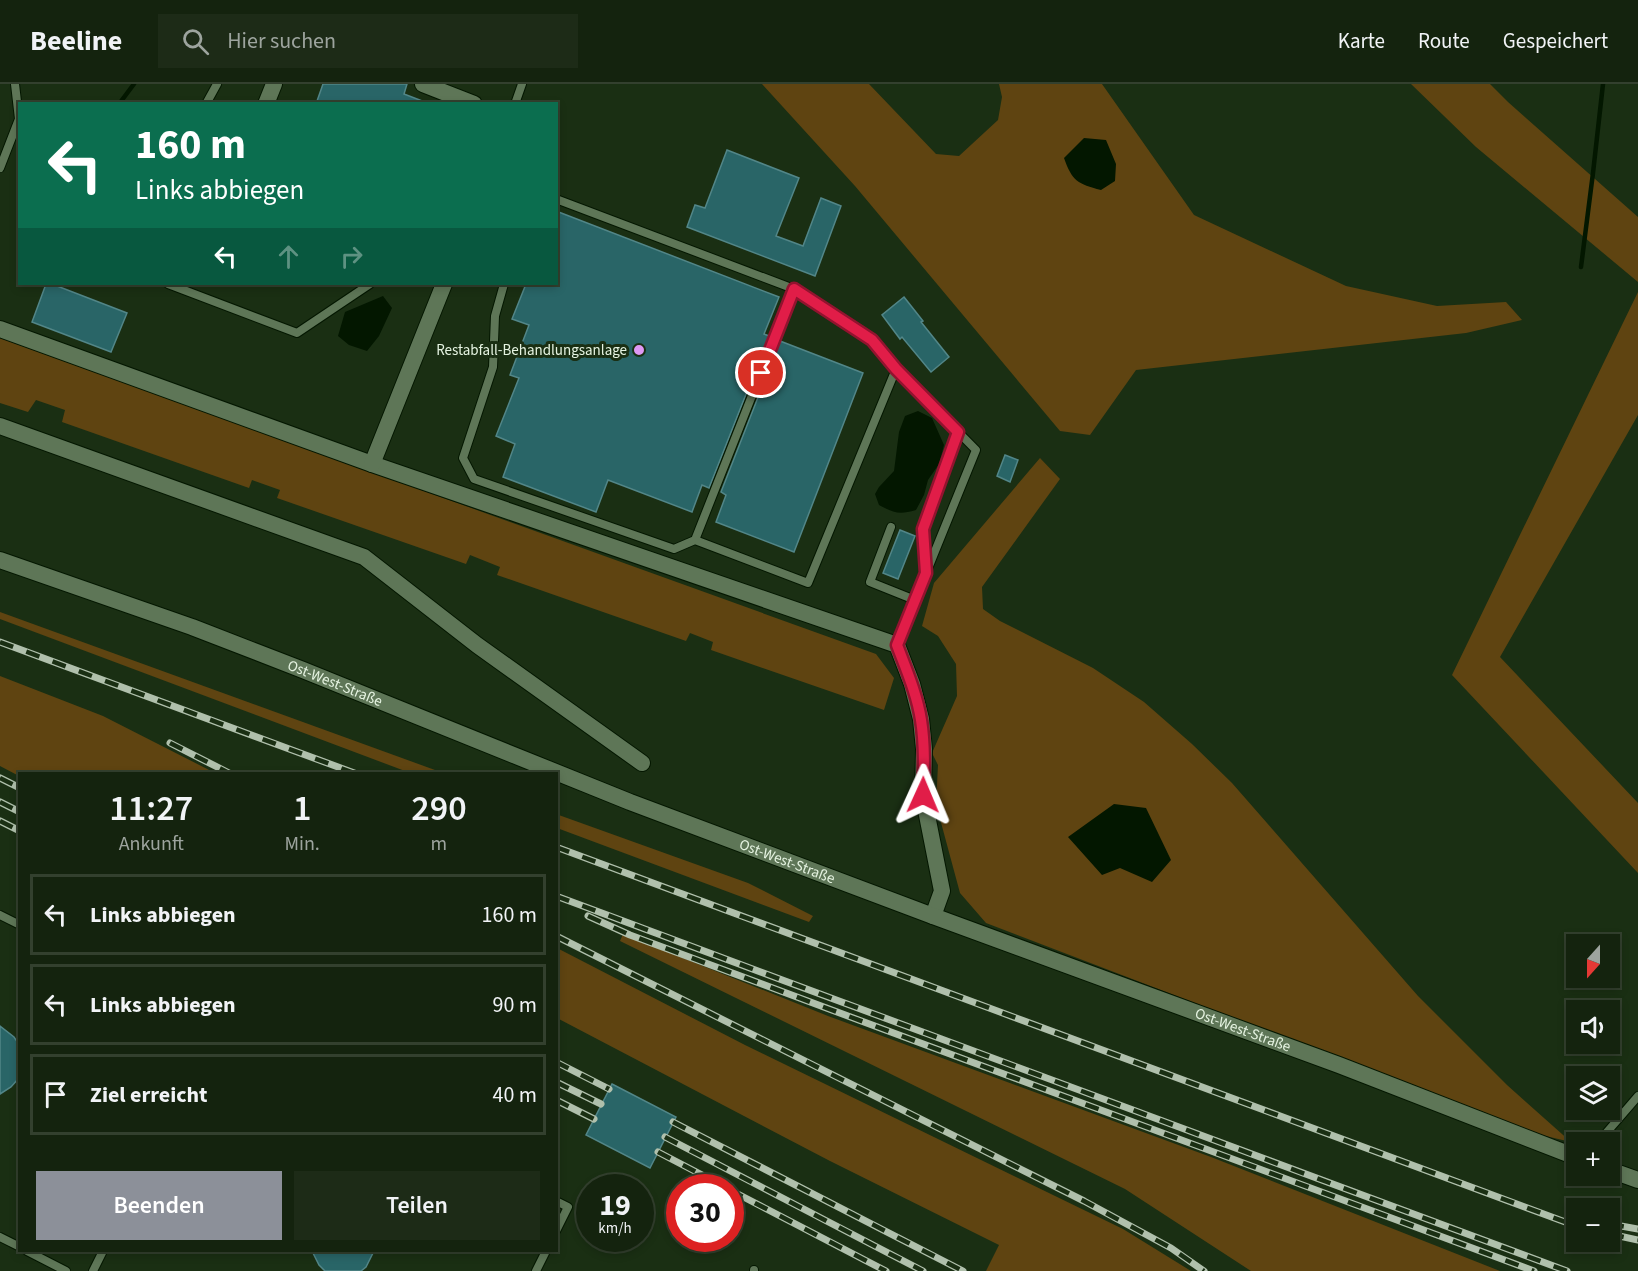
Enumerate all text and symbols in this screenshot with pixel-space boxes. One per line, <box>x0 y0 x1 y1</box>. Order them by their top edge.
search box <box>158 14 578 68</box>
text: Beeline <box>30 21 122 61</box>
icon: search <box>179 25 212 58</box>
text: Hier suchen <box>227 25 336 57</box>
text: Karte <box>1338 26 1385 56</box>
text: Route <box>1418 26 1470 56</box>
text: Gespeichert <box>1503 26 1608 56</box>
text: 160 m <box>135 115 246 175</box>
icon: left <box>36 126 114 204</box>
text: Links abbiegen <box>135 171 304 210</box>
icon: left <box>209 240 242 273</box>
icon: ahead <box>272 240 305 273</box>
icon: right <box>335 240 368 273</box>
place label: Restabfall-Behandlungsanlage <box>436 340 627 361</box>
marker: Restabfall-Behandlungsanlage <box>632 343 646 357</box>
pin <box>735 347 786 398</box>
icon: arrive <box>744 356 777 389</box>
street label: Ost-West-Straße <box>284 655 386 712</box>
position arrow <box>891 763 955 827</box>
text: 11:27 <box>109 783 193 834</box>
text: 1 <box>293 783 311 834</box>
text: 290 <box>411 783 467 834</box>
text: Ankunft <box>119 830 184 858</box>
text: Min. <box>284 830 320 858</box>
text: m <box>431 830 447 858</box>
street label: Ost-West-Straße <box>736 834 838 889</box>
icon: left <box>39 898 72 931</box>
text: Links abbiegen <box>90 899 236 931</box>
text: 160 m <box>482 899 537 931</box>
north arrow <box>1566 934 1620 988</box>
map controls <box>1566 934 1620 1252</box>
icon: left <box>39 988 72 1021</box>
text: Links abbiegen <box>90 989 236 1021</box>
text: 90 m <box>492 989 537 1021</box>
button: sound <box>1566 1000 1620 1054</box>
street label: Ost-West-Straße <box>1192 1003 1294 1057</box>
button: layers <box>1566 1066 1620 1120</box>
icon: arrive <box>39 1078 72 1111</box>
text: Ziel erreicht <box>90 1079 208 1111</box>
text: 40 m <box>492 1079 537 1111</box>
button: + <box>1566 1132 1620 1186</box>
button: Beenden <box>36 1171 282 1240</box>
button: Teilen <box>294 1171 540 1240</box>
speed limit sign: 30 <box>666 1174 744 1252</box>
text: 19 <box>599 1184 631 1227</box>
button: − <box>1566 1198 1620 1252</box>
text: km/h <box>598 1218 632 1239</box>

